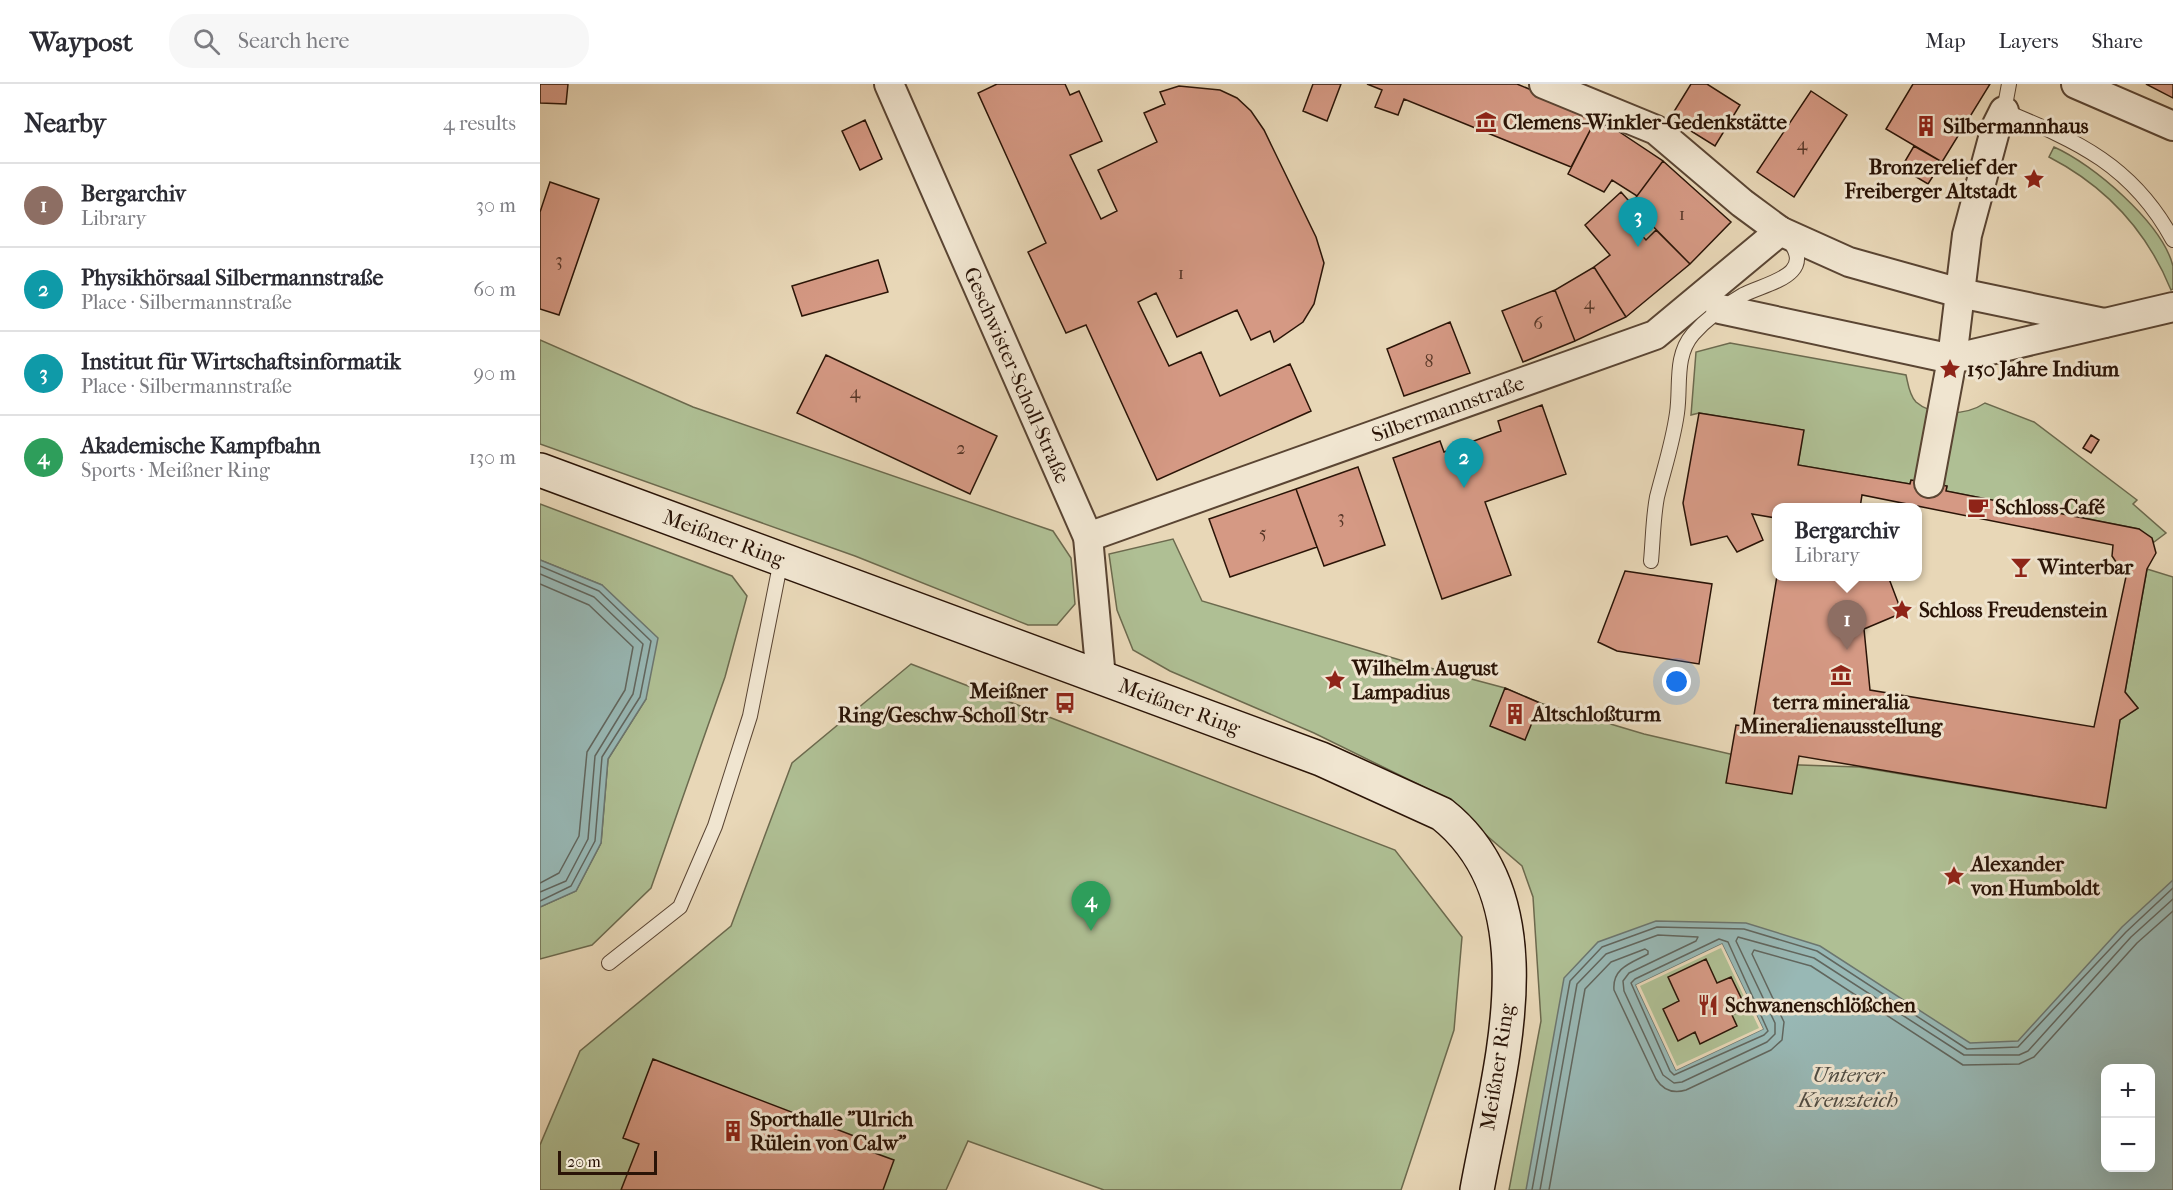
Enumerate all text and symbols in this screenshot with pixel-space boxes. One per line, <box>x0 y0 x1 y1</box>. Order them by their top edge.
search box <box>169 14 589 68</box>
text: Waypost <box>30 25 133 58</box>
icon: search <box>190 25 223 58</box>
text: Search here <box>238 28 349 54</box>
text: Map <box>1925 29 1966 53</box>
text: Layers <box>1999 29 2058 53</box>
text: Share <box>2091 29 2143 53</box>
text: Nearby <box>24 108 106 139</box>
museum icon: Clemens-Winkler-Gedenkstätte <box>1474 110 1498 134</box>
place label: Clemens-Winkler-Gedenkstätte <box>1503 110 1787 134</box>
text: 4 results <box>443 112 516 135</box>
building icon: Silbermannhaus <box>1914 114 1938 138</box>
place label: Silbermannhaus <box>1943 114 2089 138</box>
house number: 4 <box>1797 134 1808 155</box>
place label: Bronzerelief der Freiberger Altstadt <box>1844 155 2018 203</box>
place icon: Bronzerelief der Freiberger Altstadt <box>2022 167 2046 191</box>
text: Bergarchiv <box>81 181 186 207</box>
text: 1 <box>40 194 47 217</box>
text: 30 m <box>476 194 516 217</box>
pin: 3 <box>1618 198 1658 247</box>
house number: 1 <box>1679 204 1685 225</box>
text: Library <box>81 207 146 230</box>
house number: 3 <box>555 250 563 271</box>
street label: Geschwister-Scholl-Straße <box>959 263 1075 487</box>
house number: 1 <box>1178 263 1184 284</box>
text: Physikhörsaal Silbermannstraße <box>81 265 383 291</box>
text: 2 <box>38 278 49 301</box>
text: 60 m <box>473 278 516 301</box>
text: Place · Silbermannstraße <box>81 291 292 314</box>
house number: 4 <box>1584 293 1595 314</box>
house number: 6 <box>1533 313 1543 334</box>
text: Institut für Wirtschaftsinformatik <box>81 349 401 375</box>
house number: 8 <box>1424 351 1434 372</box>
place icon: 150 Jahre Indium <box>1938 357 1962 381</box>
place label: 150 Jahre Indium <box>1967 357 2120 381</box>
text: 3 <box>39 362 48 385</box>
text: 90 m <box>474 362 516 385</box>
street label: Silbermannstraße <box>1368 371 1527 447</box>
text: Place · Silbermannstraße <box>81 375 292 398</box>
house number: 4 <box>850 382 861 403</box>
text: Akademische Kampfbahn <box>81 433 321 459</box>
house number: 2 <box>956 438 966 459</box>
pin: 2 <box>1444 438 1484 488</box>
text: 4 <box>38 446 49 469</box>
text: 130 m <box>469 446 516 469</box>
text: Sports · Meißner Ring <box>81 459 270 482</box>
cafe icon: Schloss-Café <box>1966 495 1990 519</box>
place label: Schloss-Café <box>1995 495 2106 519</box>
popup <box>1772 503 1922 581</box>
street label: Meißner Ring <box>660 505 789 572</box>
house number: 3 <box>1337 507 1345 528</box>
text: Bergarchiv <box>1795 518 1899 544</box>
house number: 5 <box>1259 523 1267 544</box>
text: Library <box>1795 544 1860 567</box>
bar icon: Winterbar <box>2009 555 2033 579</box>
place label: Winterbar <box>2037 555 2134 579</box>
place icon: Schloss Freudenstein <box>1890 598 1914 622</box>
place label: Schloss Freudenstein <box>1919 598 2108 622</box>
pin: 1 <box>1828 600 1866 650</box>
place label: Wilhelm August Lampadius <box>1351 656 1499 704</box>
museum icon: terra mineralia Mineralienausstellung <box>1829 663 1853 687</box>
your location <box>1662 667 1691 696</box>
place icon: Wilhelm August Lampadius <box>1323 668 1347 692</box>
street label: Meißner Ring <box>1116 673 1244 740</box>
place label: Meißner Ring/Geschw-Scholl Str <box>838 679 1049 727</box>
place label: terra mineralia Mineralienausstellung <box>1739 690 1943 738</box>
bus stop icon: Meißner Ring/Geschw-Scholl Str <box>1053 691 1077 715</box>
building icon: Altschloßturm <box>1503 702 1527 726</box>
place label: Altschloßturm <box>1530 702 1661 726</box>
place label: Alexander von Humboldt <box>1969 852 2101 900</box>
place icon: Alexander von Humboldt <box>1942 864 1966 888</box>
pin: 4 <box>1072 882 1110 931</box>
restaurant icon: Schwanenschlößchen <box>1696 993 1720 1017</box>
place label: Schwanenschlößchen <box>1725 993 1917 1017</box>
street label: Meißner Ring <box>1475 1001 1519 1132</box>
water label: Unterer Kreuzteich <box>1796 1062 1898 1113</box>
map controls <box>2101 1064 2155 1172</box>
button: + <box>2101 1064 2155 1118</box>
place label: Sporthalle "Ulrich Rülein von Calw" <box>750 1107 914 1155</box>
button: − <box>2101 1118 2155 1172</box>
building icon: Sporthalle "Ulrich Rülein von Calw" <box>721 1119 745 1143</box>
scale bar <box>558 1148 657 1176</box>
text: 20 m <box>567 1152 601 1171</box>

